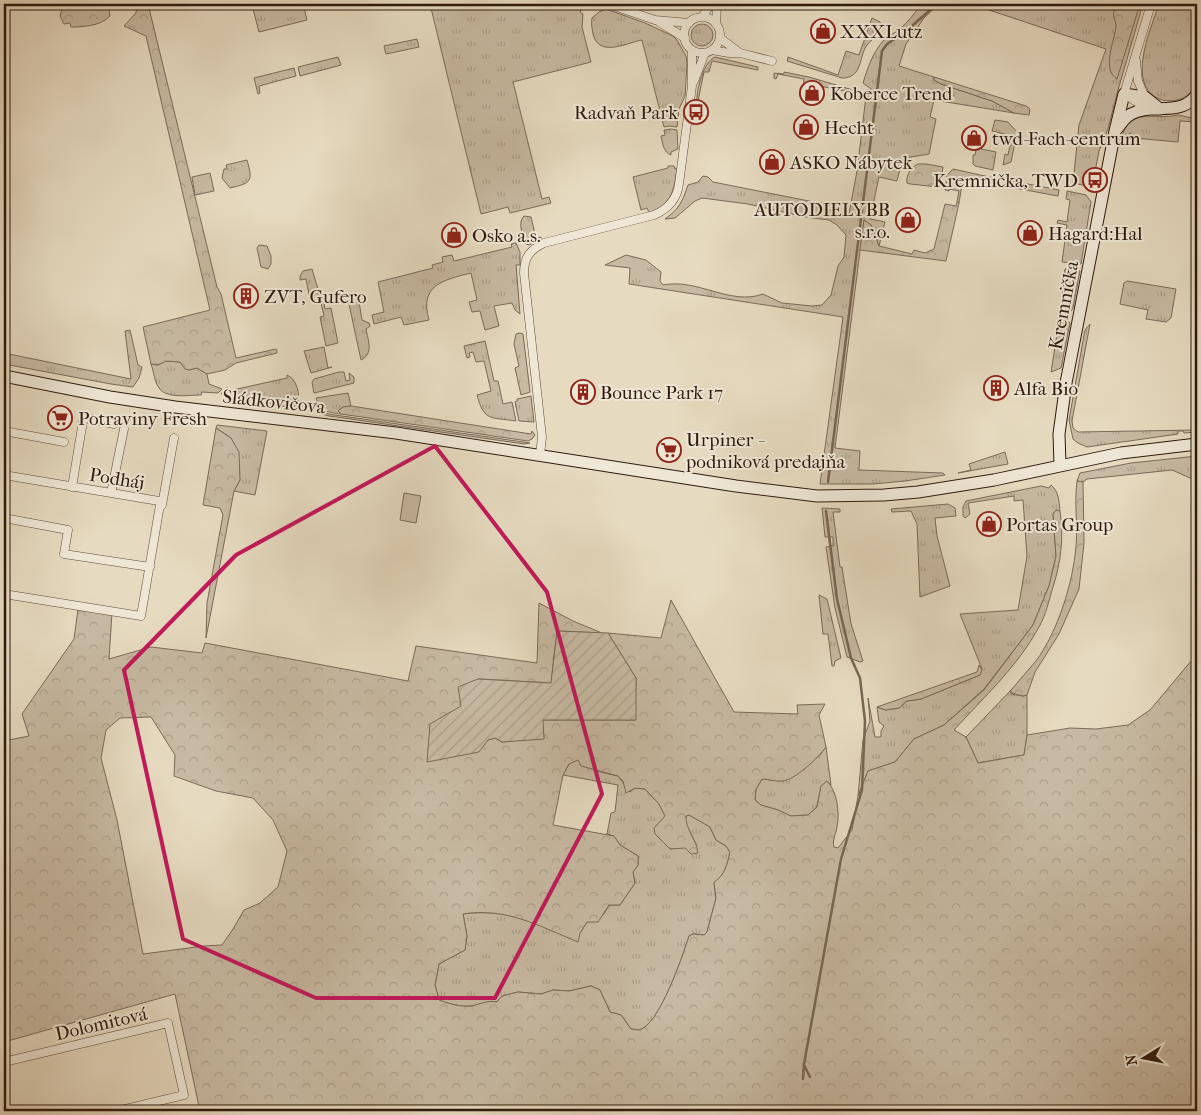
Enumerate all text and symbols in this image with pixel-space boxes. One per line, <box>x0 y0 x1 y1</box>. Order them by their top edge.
shop icon: XXXLutz <box>810 18 836 44</box>
place label: XXXLutz <box>840 21 922 43</box>
shop icon: Koberce Trend <box>799 80 825 106</box>
place label: Koberce Trend <box>830 83 953 105</box>
bus stop icon: Radvaň Park <box>683 99 709 125</box>
place label: Radvaň Park <box>574 102 678 124</box>
shop icon: Hecht <box>793 114 819 140</box>
place label: Hecht <box>824 117 874 139</box>
shop icon: twd-Fach-centrum <box>961 125 987 151</box>
place label: twd-Fach-centrum <box>992 128 1141 150</box>
shop icon: ASKO Nábytek <box>759 149 785 175</box>
place label: ASKO Nábytek <box>789 152 913 174</box>
bus stop icon: Kremnička, TWD <box>1082 167 1108 193</box>
place label: Kremnička, TWD <box>933 170 1078 192</box>
place label: AUTODIELYBB s.r.o. <box>753 199 890 243</box>
shop icon: AUTODIELYBB s.r.o. <box>895 207 921 233</box>
shop icon: Hagard:Hal <box>1017 220 1043 246</box>
shop icon: Osko a.s. <box>441 222 467 248</box>
place label: Hagard:Hal <box>1048 223 1143 245</box>
place label: Osko a.s. <box>472 225 541 247</box>
street label: Kremnička <box>1045 259 1083 352</box>
building icon: ZVT, Gufero <box>233 283 259 309</box>
place label: ZVT, Gufero <box>264 286 367 308</box>
building icon: Alfa Bio <box>983 375 1009 401</box>
place label: Alfa Bio <box>1013 378 1079 400</box>
building icon: Bounce Park 17 <box>570 379 596 405</box>
place label: Bounce Park 17 <box>600 382 723 404</box>
street label: Sládkovičova <box>221 386 327 418</box>
supermarket icon: Potraviny Fresh <box>47 405 73 431</box>
place label: Potraviny Fresh <box>78 408 207 430</box>
place label: Urpiner - podniková predajňa <box>685 429 845 473</box>
supermarket icon: Urpiner - podniková predajňa <box>656 437 682 463</box>
street label: Podháj <box>88 464 146 494</box>
shop icon: Portas Group <box>976 511 1002 537</box>
place label: Portas Group <box>1006 514 1113 536</box>
street label: Dolomitová <box>53 1003 150 1045</box>
north arrow <box>1118 1032 1168 1082</box>
text: N <box>1122 1053 1141 1067</box>

